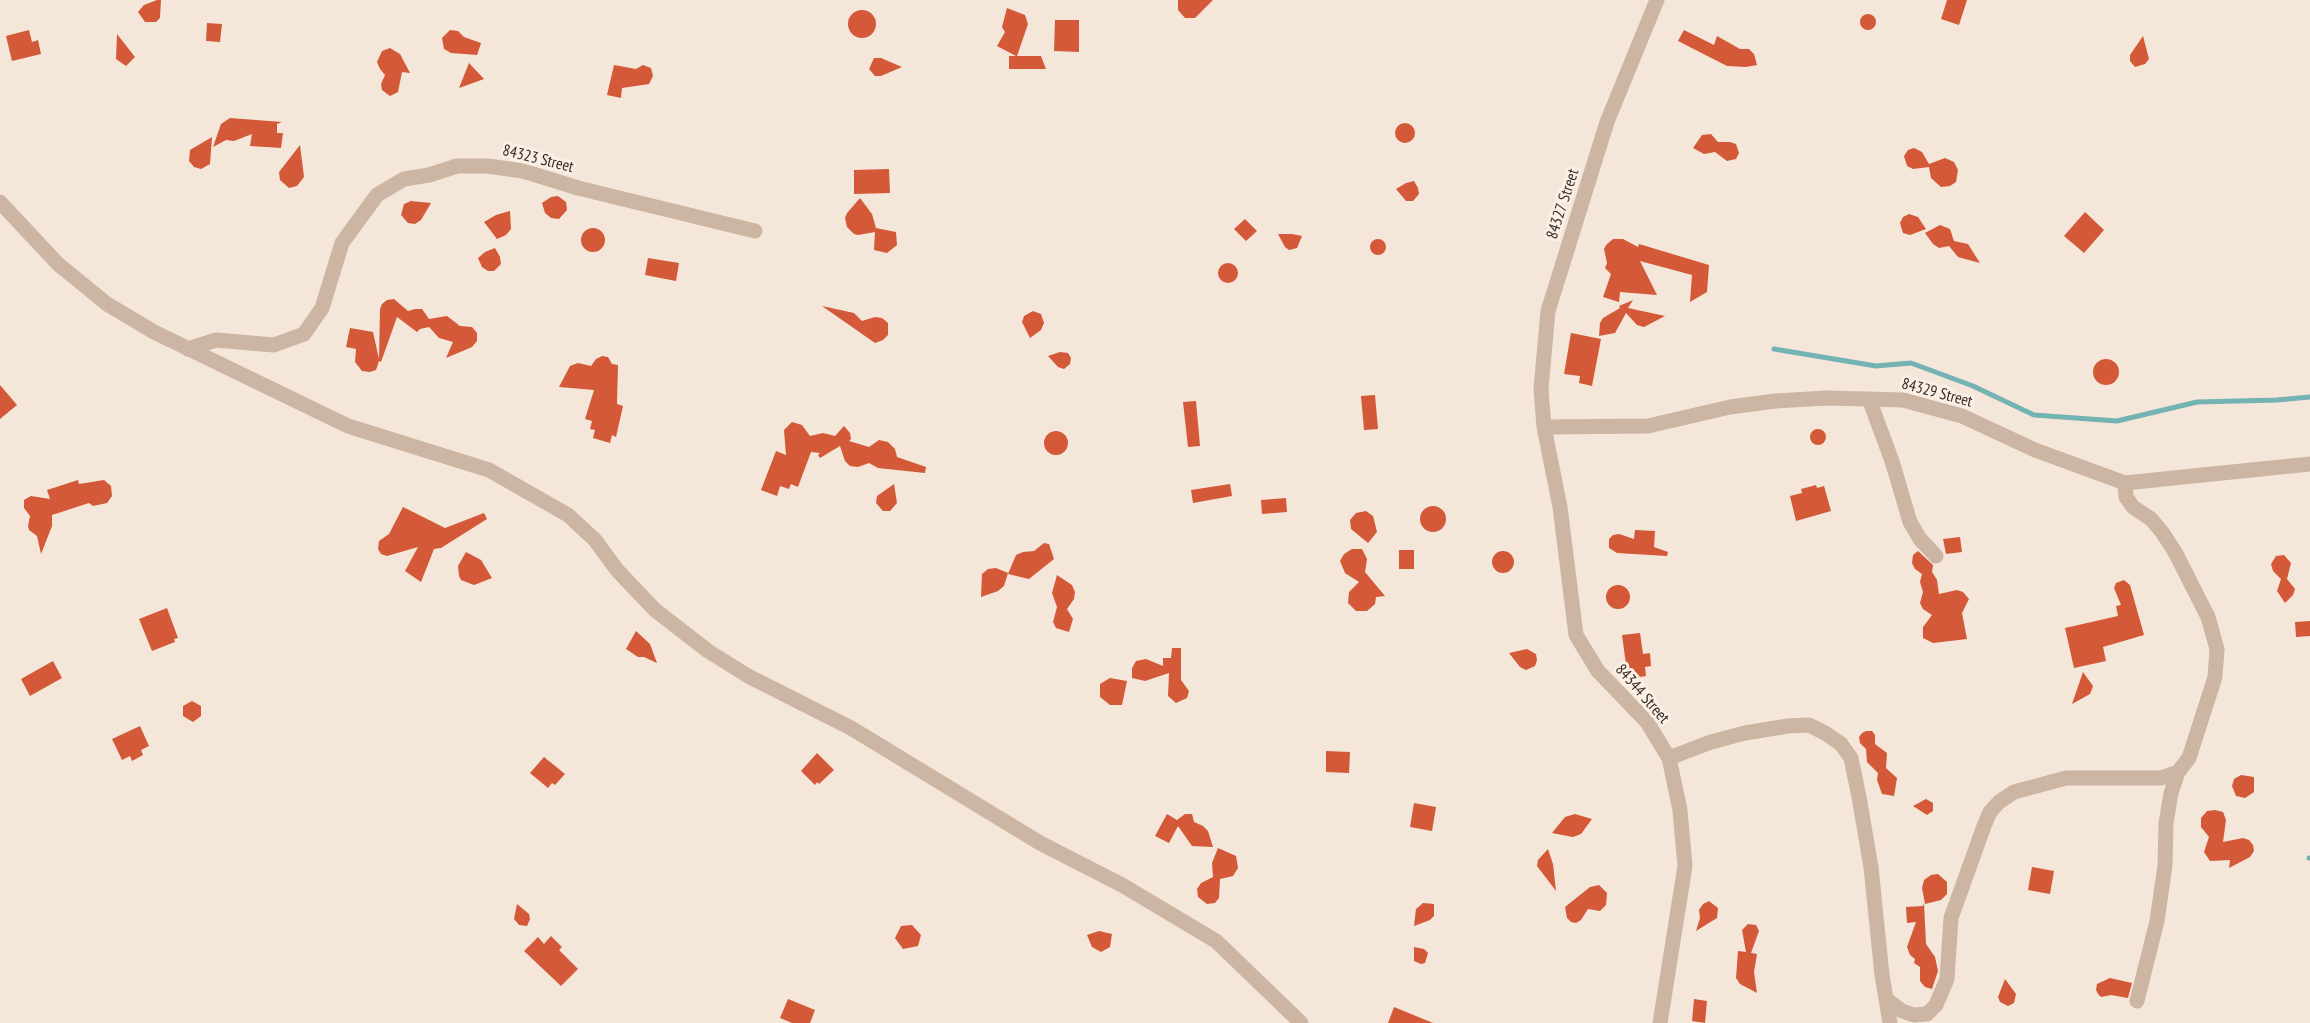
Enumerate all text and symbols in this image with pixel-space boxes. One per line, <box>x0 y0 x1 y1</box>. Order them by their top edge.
street label: 84323 Street <box>500 141 576 177</box>
street label: 84327 Street <box>1543 167 1583 241</box>
street label: 84329 Street <box>1899 374 1975 412</box>
street label: 84344 Street <box>1611 660 1673 728</box>

